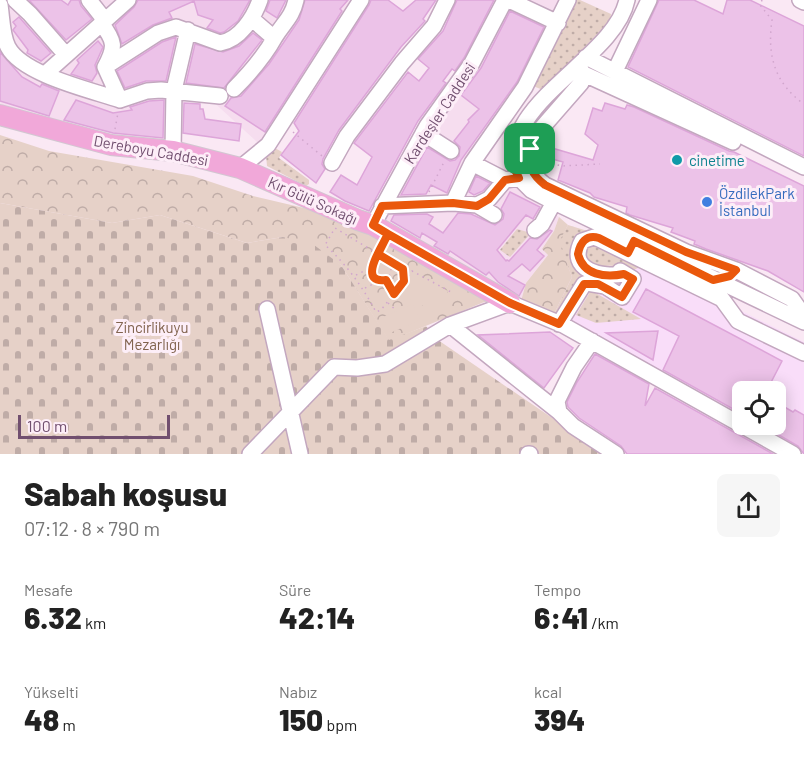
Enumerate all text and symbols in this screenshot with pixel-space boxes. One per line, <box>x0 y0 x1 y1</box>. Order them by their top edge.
street label: Kardeşler Caddesi <box>400 59 478 167</box>
pin <box>504 123 555 174</box>
street label: Dereboyu Caddesi <box>92 131 210 169</box>
icon: arrive <box>513 132 546 165</box>
place label: cinetime <box>689 151 745 169</box>
marker: cinetime <box>670 153 684 167</box>
street label: Kır Gülü Sokağı <box>266 172 360 228</box>
place label: ÖzdilekPark İstanbul <box>719 184 795 219</box>
marker: ÖzdilekPark İstanbul <box>700 195 714 209</box>
park label: Zincirlikuyu Mezarlığı <box>116 318 188 353</box>
map controls <box>732 381 786 435</box>
button: locate <box>732 381 786 435</box>
scale bar <box>18 412 170 439</box>
text: 100 m <box>27 416 67 435</box>
text: Sabah koşusu <box>24 473 227 513</box>
button: share <box>717 474 780 537</box>
text: 07:12 · 8 × 790 m <box>24 516 160 540</box>
text: Mesafe <box>24 580 73 599</box>
text: Süre <box>279 580 311 599</box>
text: Tempo <box>534 580 581 599</box>
text: 6.32 <box>24 599 82 635</box>
text: 42:14 <box>279 599 355 635</box>
text: 6:41 <box>534 599 588 635</box>
text: km <box>82 613 106 632</box>
text: /km <box>588 613 619 632</box>
text: Yükselti <box>24 682 78 701</box>
text: Nabız <box>279 682 317 701</box>
text: kcal <box>534 682 562 701</box>
text: 48 <box>24 701 59 737</box>
text: 150 <box>279 701 323 737</box>
text: 394 <box>534 701 585 737</box>
text: m <box>59 715 76 734</box>
text: bpm <box>323 715 357 734</box>

